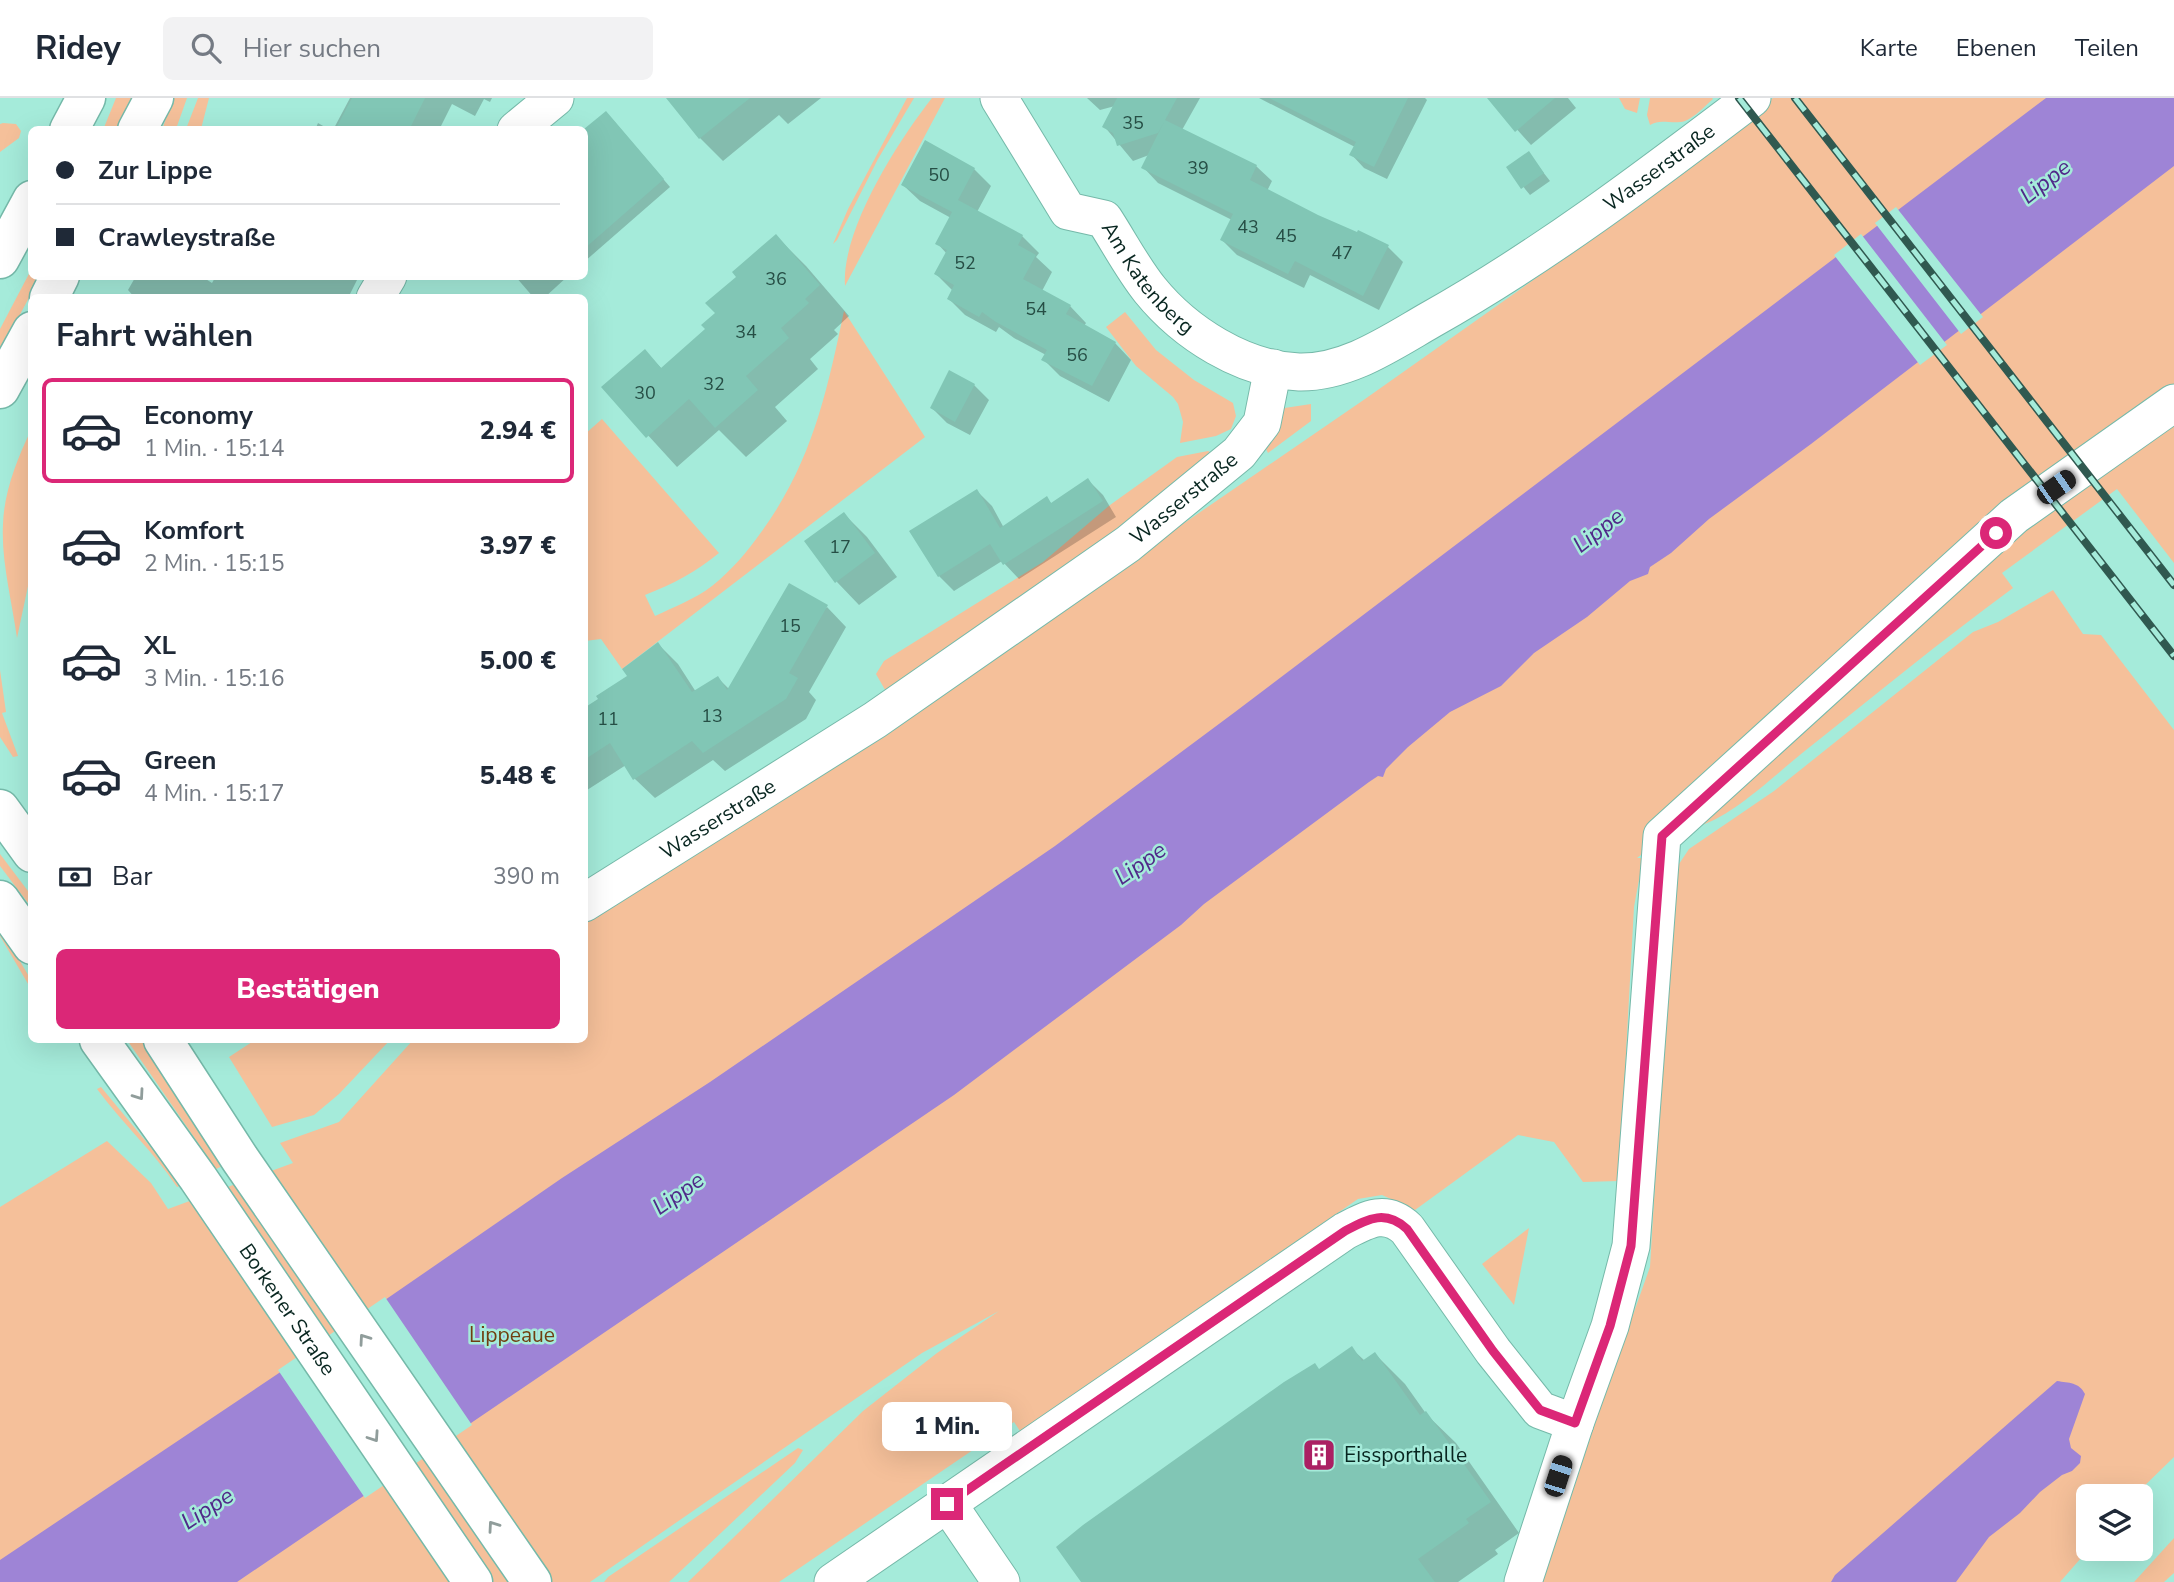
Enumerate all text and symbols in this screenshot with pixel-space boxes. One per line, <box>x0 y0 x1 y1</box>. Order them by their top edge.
search box <box>163 17 653 80</box>
text: Ridey <box>35 26 121 71</box>
icon: search <box>187 29 225 67</box>
text: Hier suchen <box>243 31 381 66</box>
text: Karte <box>1860 32 1918 64</box>
text: Ebenen <box>1956 32 2037 64</box>
text: Teilen <box>2075 32 2139 64</box>
house number: 35 <box>1122 111 1144 135</box>
street label: Wasserstraße <box>1598 117 1721 218</box>
water label: Lippe <box>2013 152 2077 211</box>
text: Zur Lippe <box>98 153 212 188</box>
house number: 39 <box>1187 156 1209 180</box>
house number: 50 <box>928 163 950 187</box>
house number: 43 <box>1237 215 1259 239</box>
street label: Am Katenberg <box>1095 216 1200 341</box>
text: Crawleystraße <box>98 220 275 255</box>
house number: 45 <box>1275 224 1297 248</box>
house number: 47 <box>1331 241 1353 265</box>
house number: 52 <box>954 251 976 275</box>
house number: 36 <box>765 267 787 291</box>
house number: 54 <box>1025 297 1047 321</box>
text: Fahrt wählen <box>56 314 253 357</box>
house number: 34 <box>735 320 757 344</box>
house number: 56 <box>1066 343 1088 367</box>
house number: 32 <box>703 372 725 396</box>
house number: 30 <box>634 381 656 405</box>
text: Economy <box>144 398 253 433</box>
icon: car <box>60 399 123 462</box>
text: 2.94 € <box>480 413 556 448</box>
text: 1 Min. · 15:14 <box>144 433 285 464</box>
street label: Wasserstraße <box>1124 446 1244 551</box>
car <box>2033 466 2080 508</box>
water label: Lippe <box>1566 501 1630 560</box>
text: Komfort <box>144 513 244 548</box>
icon: car <box>60 514 123 577</box>
route start <box>1980 517 2012 549</box>
text: 3.97 € <box>480 528 556 563</box>
house number: 17 <box>829 535 851 559</box>
text: 2 Min. · 15:15 <box>144 548 285 579</box>
house number: 15 <box>779 614 801 638</box>
text: XL <box>144 628 176 663</box>
icon: car <box>60 629 123 692</box>
text: 5.00 € <box>480 643 556 678</box>
text: 3 Min. · 15:16 <box>144 663 285 694</box>
house number: 13 <box>701 704 723 728</box>
house number: 11 <box>597 707 619 731</box>
text: Green <box>144 743 217 778</box>
icon: car <box>60 744 123 807</box>
text: 5.48 € <box>480 758 556 793</box>
street label: Wasserstraße <box>654 772 781 866</box>
text: 4 Min. · 15:17 <box>144 778 285 809</box>
water label: Lippe <box>1108 834 1172 892</box>
icon: cash <box>56 858 94 896</box>
text: Bar <box>112 859 153 894</box>
text: 390 m <box>493 861 560 892</box>
button: Bestätigen <box>56 949 560 1029</box>
one-way arrow <box>131 1087 143 1100</box>
water label: Lippe <box>646 1164 710 1222</box>
street label: Borkener Straße <box>233 1238 342 1381</box>
park label: Lippeaue <box>469 1321 555 1349</box>
one-way arrow <box>359 1333 372 1346</box>
callout: 1 Min. <box>882 1402 1012 1452</box>
text: 1 Min. <box>914 1411 980 1442</box>
one-way arrow <box>366 1429 379 1442</box>
building icon: Eissporthalle <box>1300 1436 1338 1474</box>
place label: Eissporthalle <box>1344 1441 1467 1469</box>
car <box>1542 1453 1575 1499</box>
water label: Lippe <box>175 1480 240 1537</box>
map controls <box>2076 1484 2153 1561</box>
button: layers <box>2076 1484 2153 1561</box>
route end <box>931 1488 963 1520</box>
one-way arrow <box>489 1521 501 1534</box>

